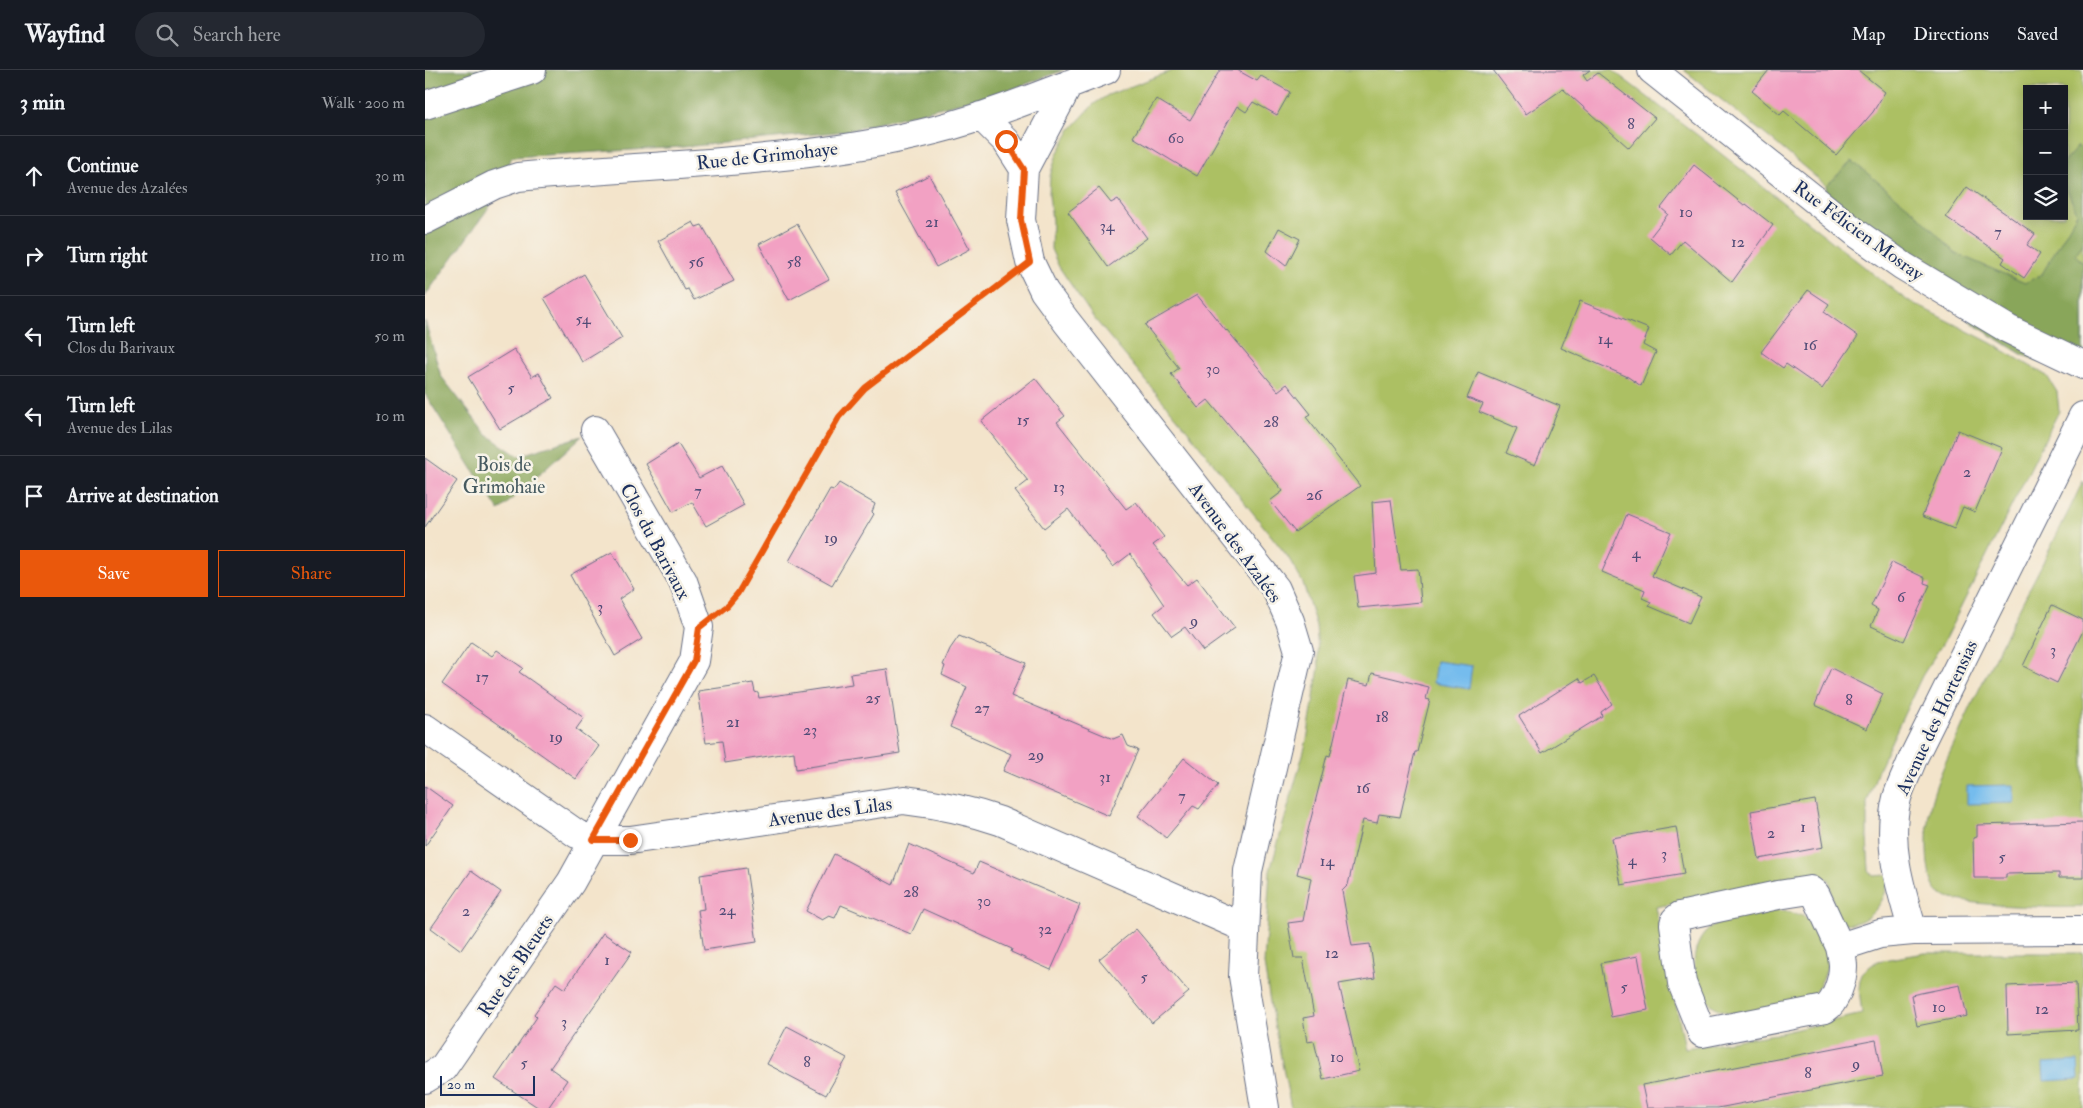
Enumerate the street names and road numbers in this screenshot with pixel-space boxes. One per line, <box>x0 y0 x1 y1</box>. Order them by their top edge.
street label: Rue de Grimohaye <box>695 137 839 175</box>
street label: Rue Félicien Mosray <box>1788 175 1929 287</box>
street label: Avenue des Azalées <box>1183 477 1287 608</box>
street label: Clos du Barivaux <box>614 479 696 604</box>
street label: Avenue des Hortensias <box>1890 636 1983 800</box>
street label: Avenue des Lilas <box>766 791 894 833</box>
street label: Rue des Bleuets <box>473 910 559 1021</box>

